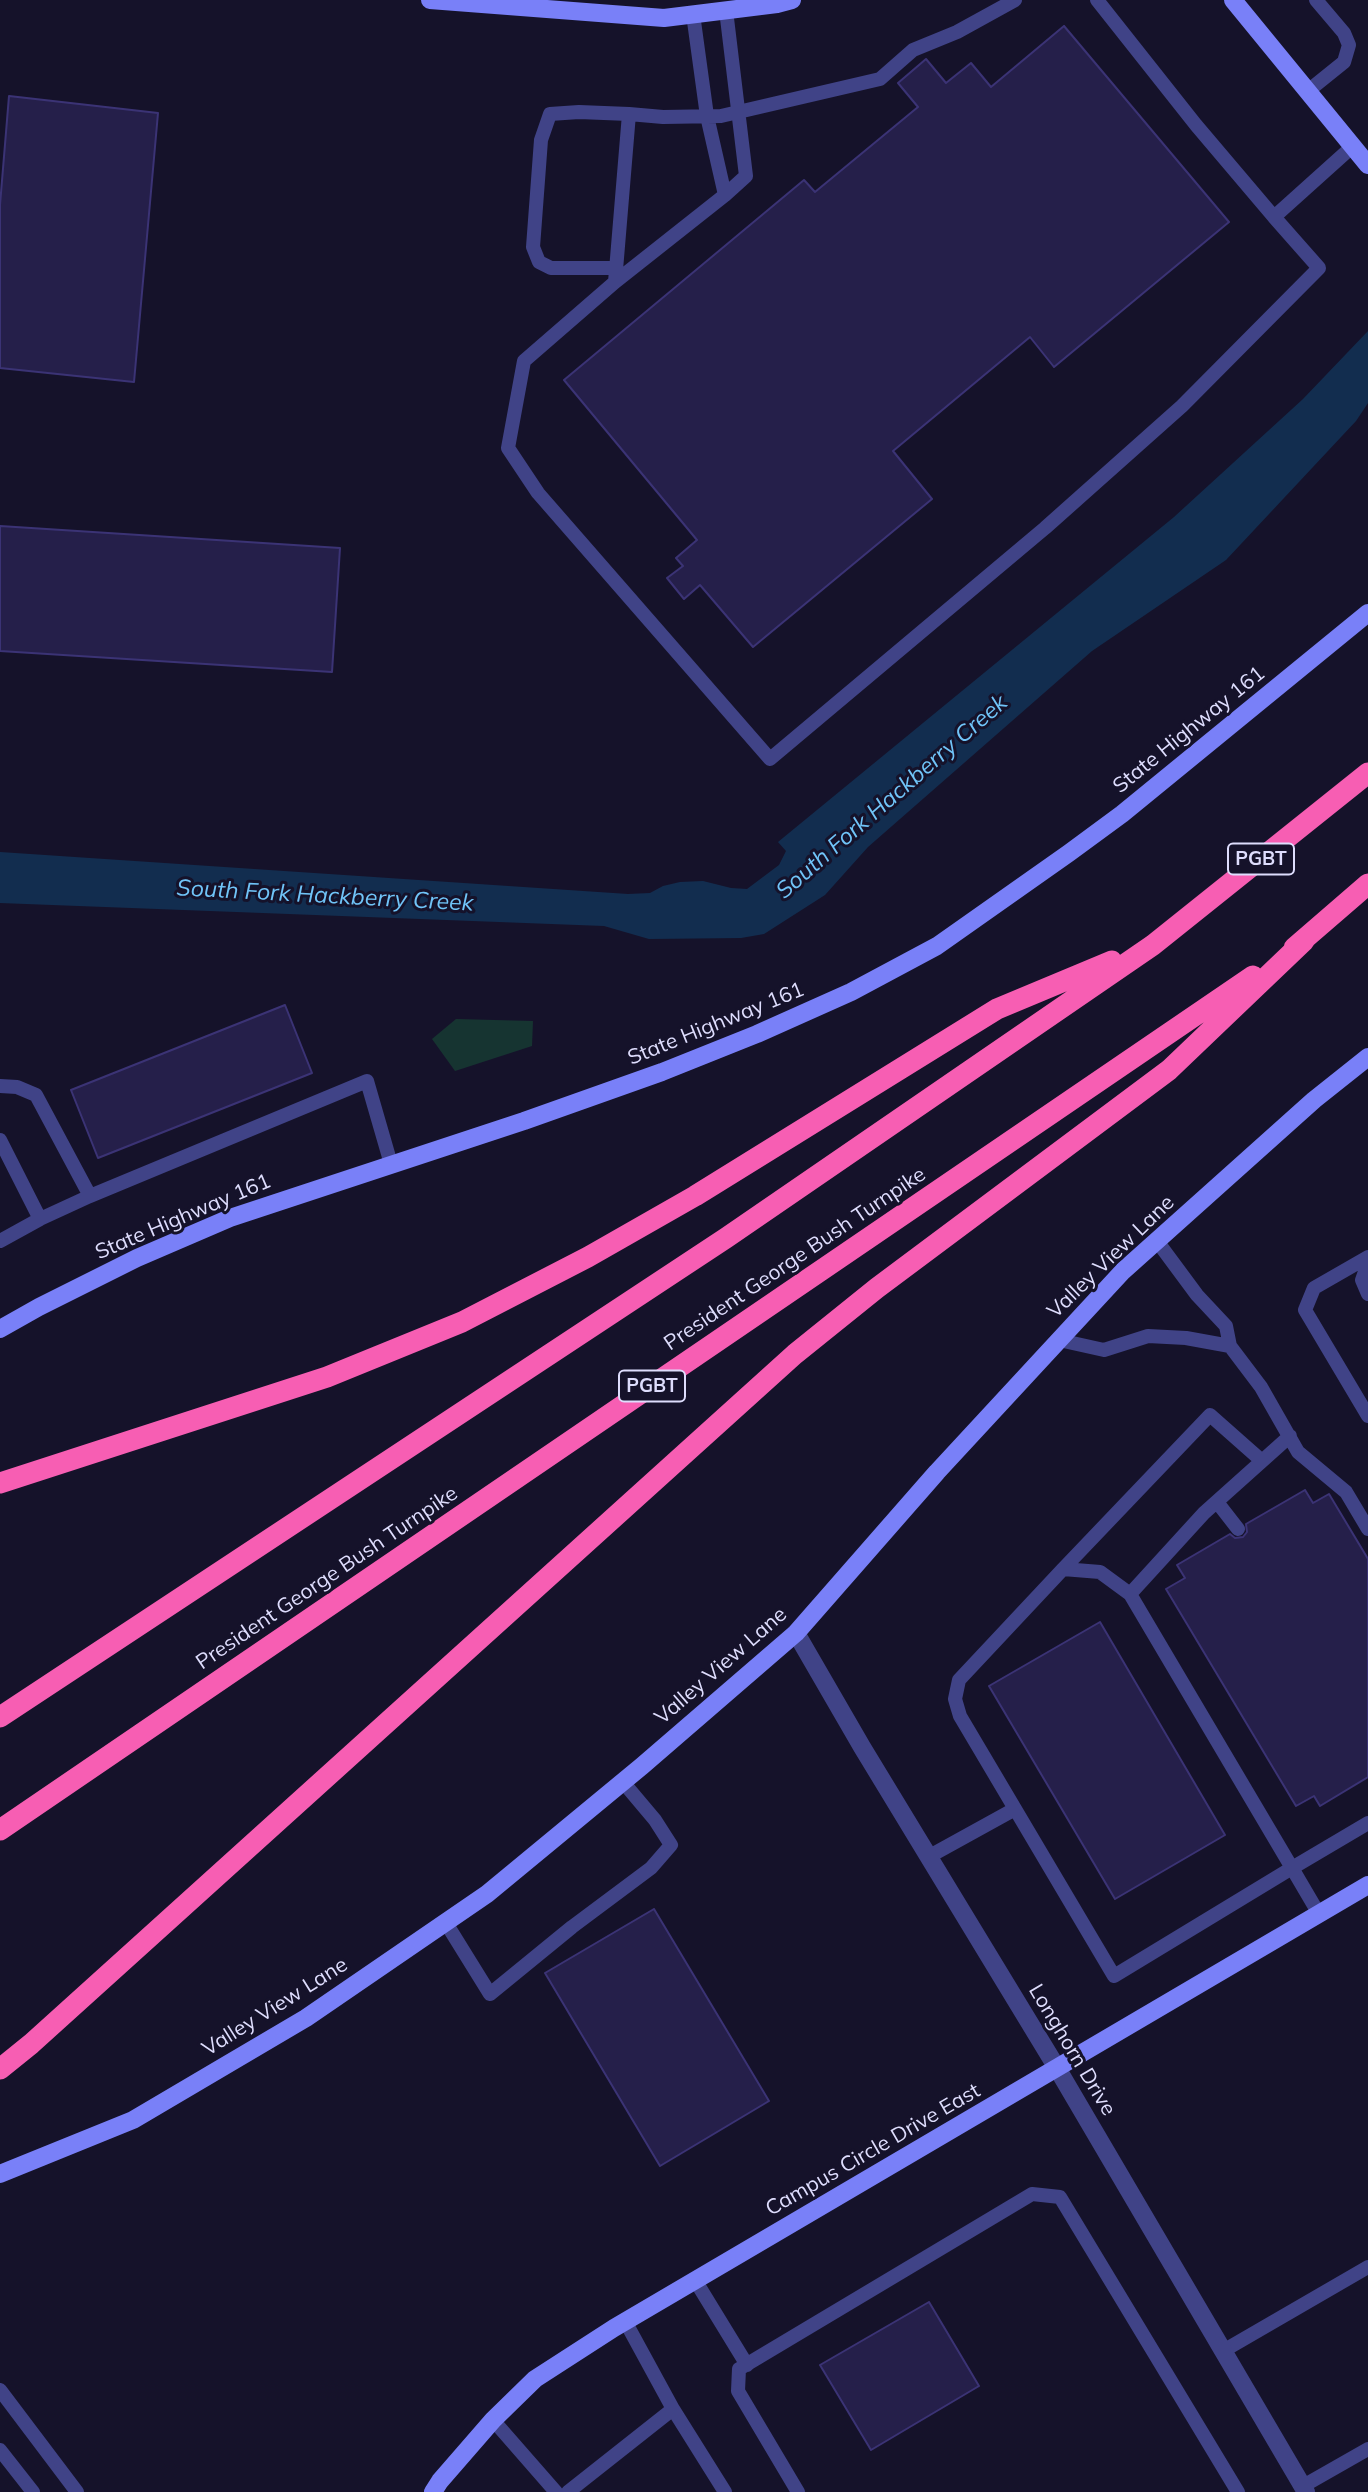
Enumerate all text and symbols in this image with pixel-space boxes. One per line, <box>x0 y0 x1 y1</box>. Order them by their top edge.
street label: State Highway 161 <box>1108 661 1270 799</box>
water label: South Fork Hackberry Creek <box>771 689 1013 905</box>
road number: PGBT <box>1228 844 1294 874</box>
water label: South Fork Hackberry Creek <box>176 874 474 918</box>
street label: State Highway 161 <box>624 977 808 1071</box>
street label: President George Bush Turnpike <box>659 1162 931 1356</box>
street label: State Highway 161 <box>92 1169 274 1265</box>
street label: Valley View Lane <box>1042 1190 1180 1324</box>
road number: PGBT <box>619 1370 685 1402</box>
street label: President George Bush Turnpike <box>191 1481 463 1675</box>
street label: Valley View Lane <box>650 1602 792 1730</box>
street label: Valley View Lane <box>198 1952 352 2062</box>
street label: Longhorn Drive <box>1023 1980 1121 2120</box>
street label: Campus Circle Drive East <box>761 2078 985 2222</box>

